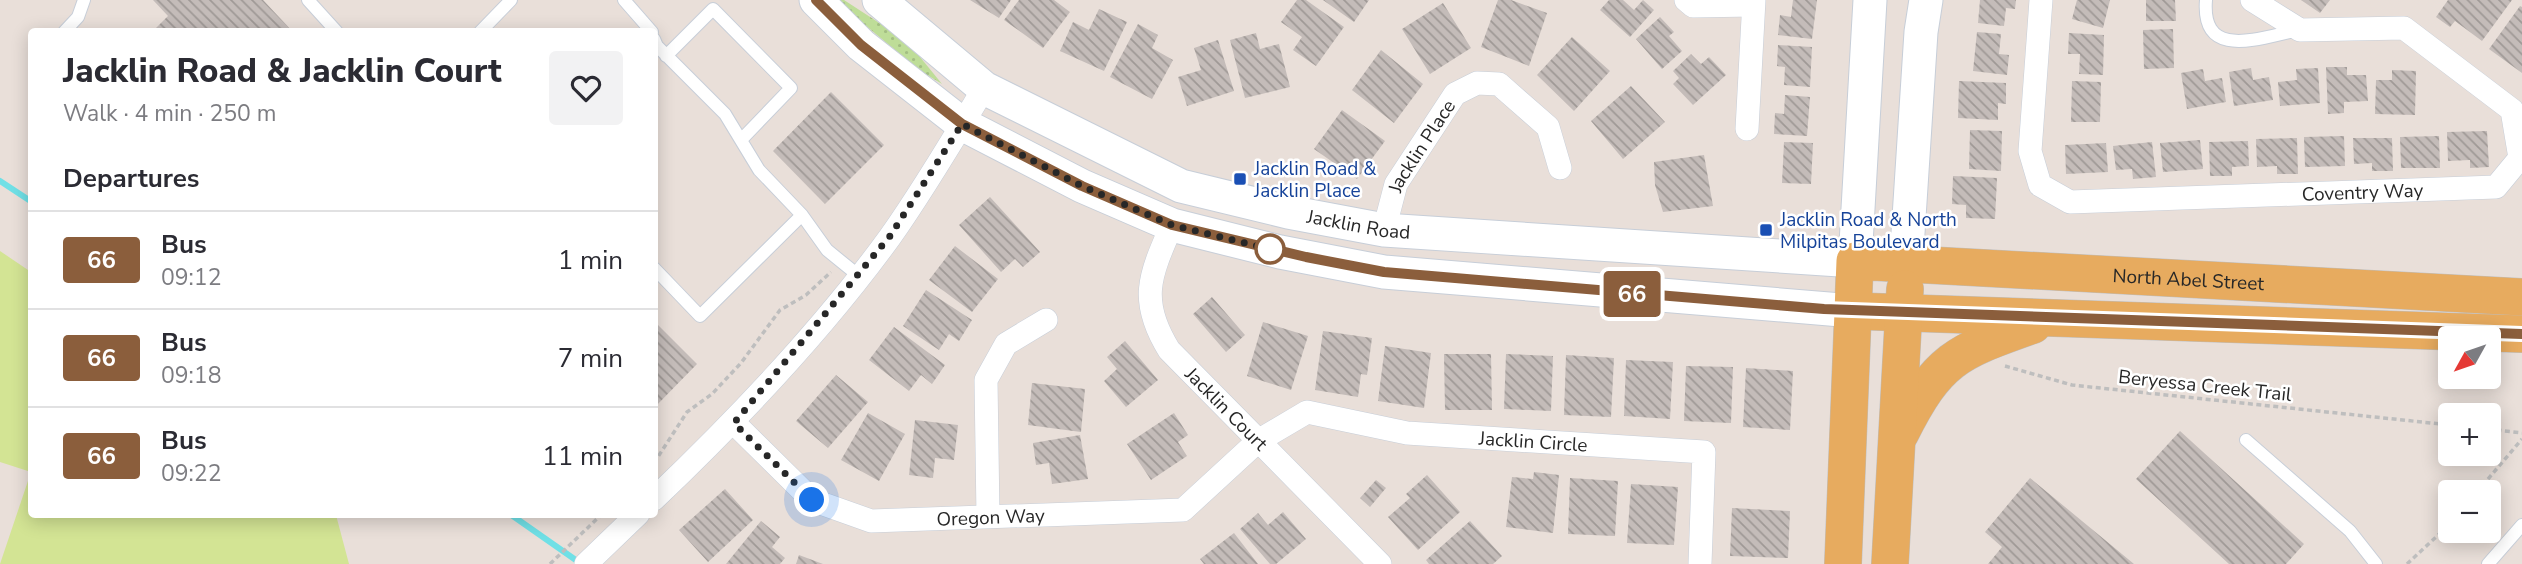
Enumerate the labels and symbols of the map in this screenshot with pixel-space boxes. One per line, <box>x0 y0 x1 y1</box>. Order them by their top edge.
street label: Jacklin Place <box>1382 95 1462 196</box>
place label: Jacklin Road & Jacklin Place <box>1253 156 1377 204</box>
marker: Jacklin Road & Jacklin Place <box>1232 171 1248 187</box>
street label: Coventry Way <box>2301 178 2424 208</box>
street label: Jacklin Road <box>1304 204 1411 246</box>
place label: Jacklin Road & North Milpitas Boulevard <box>1779 207 1957 255</box>
marker: Jacklin Road & North Milpitas Boulevard <box>1758 222 1774 238</box>
unlabelled marker <box>1255 234 1285 264</box>
street label: North Abel Street <box>2112 263 2265 297</box>
line badge: 66 <box>1600 271 1664 317</box>
north arrow <box>2438 326 2501 388</box>
street label: Jacklin Court <box>1178 361 1273 457</box>
street label: Beryessa Creek Trail <box>2117 364 2293 408</box>
street label: Jacklin Circle <box>1477 426 1588 459</box>
your location <box>794 482 829 517</box>
street label: Oregon Way <box>936 503 1046 533</box>

